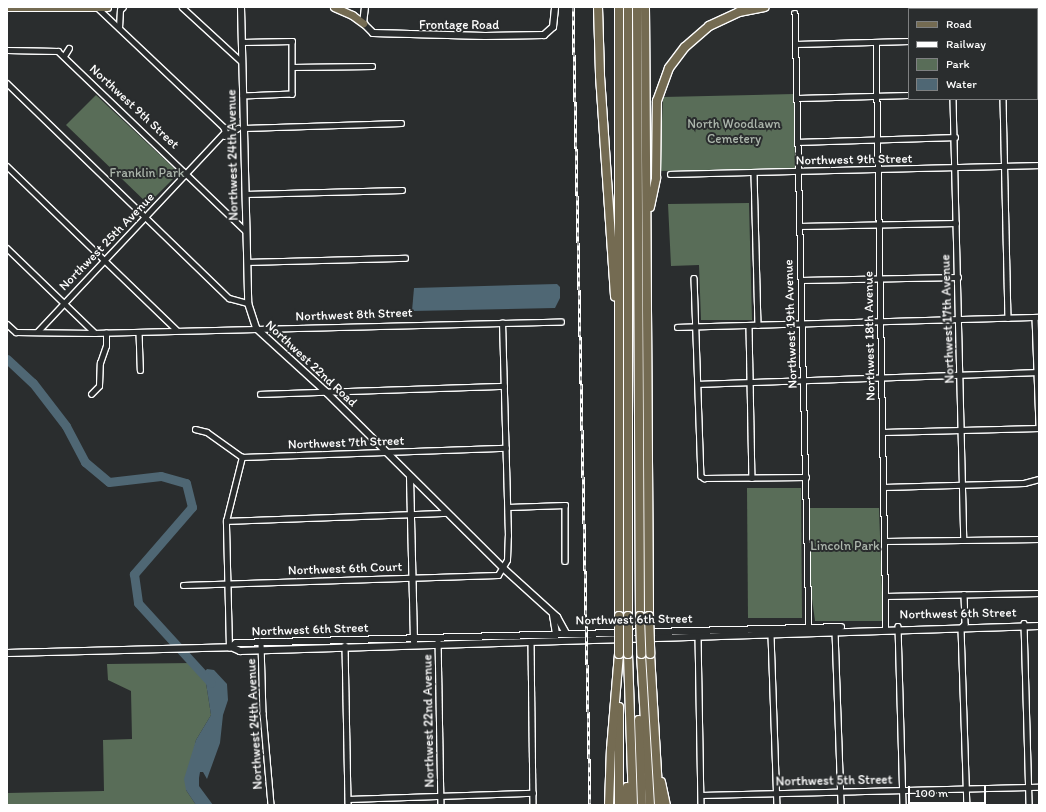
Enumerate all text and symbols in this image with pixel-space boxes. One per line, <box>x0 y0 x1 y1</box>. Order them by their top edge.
legend <box>908 8 1038 100</box>
street label: Frontage Road <box>419 17 499 33</box>
text: Road <box>946 17 972 31</box>
text: Railway <box>946 37 986 51</box>
text: Park <box>946 57 970 71</box>
street label: Northwest 9th Street <box>86 62 182 152</box>
text: Water <box>946 77 977 91</box>
street label: Northwest 24th Avenue <box>224 89 242 221</box>
park label: North Woodlawn Cemetery <box>687 117 781 148</box>
street label: Northwest 9th Street <box>796 151 912 169</box>
park label: Franklin Park <box>110 165 184 181</box>
street label: Northwest 25th Avenue <box>56 190 158 294</box>
street label: Northwest 17th Avenue <box>938 254 958 384</box>
street label: Northwest 19th Avenue <box>781 259 801 389</box>
street label: Northwest 18th Avenue <box>861 271 879 401</box>
street label: Northwest 8th Street <box>295 305 413 325</box>
street label: Northwest 22nd Road <box>262 317 360 411</box>
street label: Northwest 7th Street <box>288 433 404 453</box>
park label: Lincoln Park <box>810 538 880 554</box>
street label: Northwest 6th Court <box>288 559 402 579</box>
street label: Northwest 6th Street <box>900 605 1016 623</box>
street label: Northwest 6th Street <box>576 611 692 629</box>
street label: Northwest 6th Street <box>251 620 369 640</box>
street label: Northwest 22nd Avenue <box>420 655 438 787</box>
street label: Northwest 24th Avenue <box>244 658 266 790</box>
street label: Northwest 5th Street <box>776 772 892 790</box>
scale bar <box>910 778 988 804</box>
text: 100 m <box>915 786 948 800</box>

